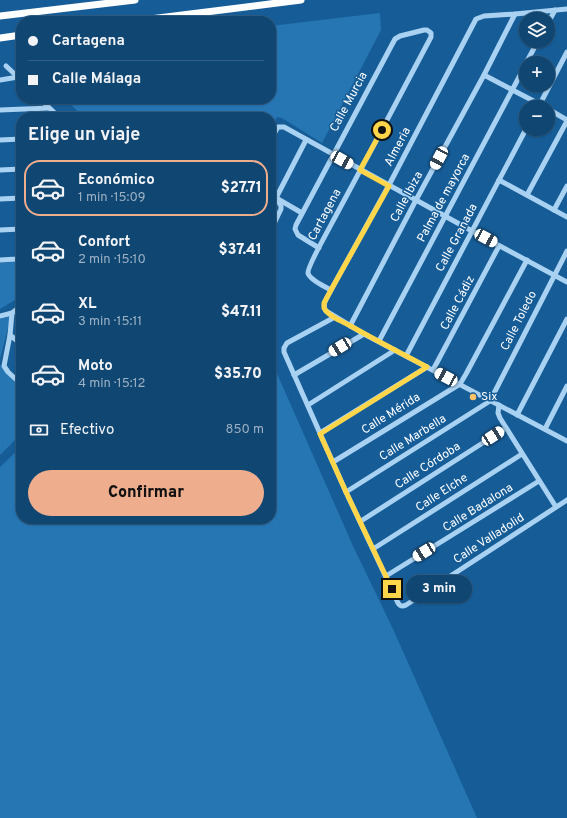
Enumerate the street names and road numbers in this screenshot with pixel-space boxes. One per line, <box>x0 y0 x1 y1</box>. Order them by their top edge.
street label: Calle Murcia <box>326 69 372 135</box>
street label: Almeria <box>381 125 415 169</box>
street label: Palma de mayorca <box>414 151 474 245</box>
street label: Calle Ibiza <box>387 169 427 225</box>
street label: Cartagena <box>305 186 345 244</box>
street label: Calle Granada <box>432 201 482 275</box>
street label: Calle Cádiz <box>437 273 479 333</box>
street label: Calle Toledo <box>497 288 541 354</box>
street label: Calle Mérida <box>359 390 423 438</box>
street label: Calle Marbella <box>377 411 449 465</box>
street label: Calle Córdoba <box>392 439 464 493</box>
street label: Calle Elche <box>413 470 471 516</box>
street label: Calle Badalona <box>440 480 516 536</box>
street label: Calle Valladolid <box>450 510 528 568</box>

